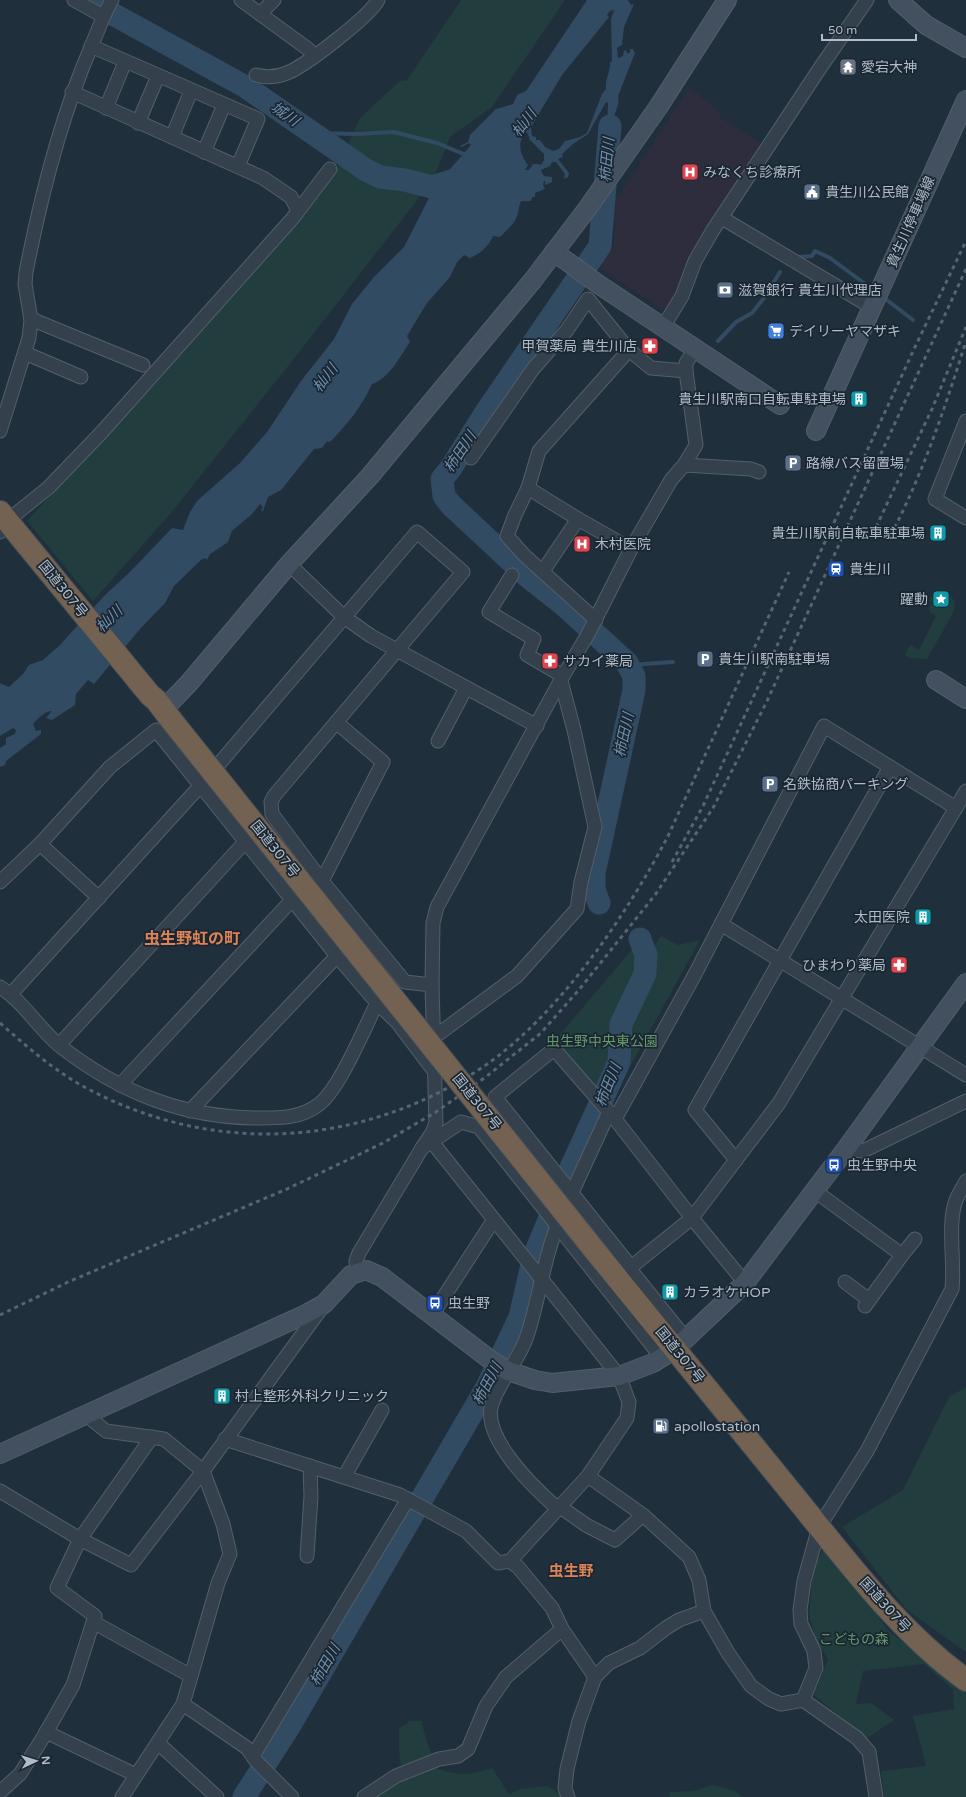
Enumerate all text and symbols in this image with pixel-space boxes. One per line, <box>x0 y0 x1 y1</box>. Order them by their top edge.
scale bar <box>822 16 916 42</box>
text: 50 m <box>828 23 857 37</box>
temple icon: 愛宕大神 <box>838 57 858 77</box>
place label: 愛宕大神 <box>861 59 917 76</box>
water label: 城川 <box>268 98 304 131</box>
water label: 杣川 <box>508 104 541 140</box>
water label: 柿田川 <box>596 135 618 183</box>
hospital icon: みなくち診療所 <box>680 162 700 182</box>
place label: みなくち診療所 <box>703 164 801 181</box>
street label: 貴生川停車場線 <box>883 174 939 270</box>
public building icon: 貴生川公民館 <box>802 182 822 202</box>
place label: 貴生川公民館 <box>825 184 909 201</box>
bank icon: 滋賀銀行 貴生川代理店 <box>715 280 735 300</box>
place label: 滋賀銀行 貴生川代理店 <box>738 282 882 299</box>
supermarket icon: デイリーヤマザキ <box>766 321 786 341</box>
place label: デイリーヤマザキ <box>789 323 901 340</box>
pharmacy icon: 甲賀薬局 貴生川店 <box>640 336 660 356</box>
place label: 甲賀薬局 貴生川店 <box>521 338 637 355</box>
water label: 杣川 <box>309 359 343 395</box>
building icon: 貴生川駅南口自転車駐車場 <box>849 389 869 409</box>
place label: 貴生川駅南口自転車駐車場 <box>678 391 846 408</box>
water label: 柿田川 <box>440 427 481 476</box>
parking icon: 路線バス留置場 <box>783 453 803 473</box>
place label: 路線バス留置場 <box>806 455 904 472</box>
building icon: 貴生川駅前自転車駐車場 <box>928 523 948 543</box>
place label: 貴生川駅前自転車駐車場 <box>771 525 925 542</box>
hospital icon: 木村医院 <box>572 534 592 554</box>
place label: 木村医院 <box>595 536 651 553</box>
street label: 国道307号 <box>35 557 91 621</box>
station icon: 貴生川 <box>826 559 846 579</box>
place label: 貴生川 <box>849 561 891 578</box>
place icon: 躍動 <box>931 589 951 609</box>
place label: 躍動 <box>900 591 928 608</box>
water label: 杣川 <box>92 601 127 636</box>
parking icon: 貴生川駅南駐車場 <box>695 649 715 669</box>
pharmacy icon: サカイ薬局 <box>540 651 560 671</box>
place label: 貴生川駅南駐車場 <box>718 651 830 668</box>
place label: サカイ薬局 <box>563 653 633 670</box>
water label: 柿田川 <box>611 709 638 759</box>
parking icon: 名鉄協商パーキング <box>760 774 780 794</box>
place label: 名鉄協商パーキング <box>783 776 909 793</box>
street label: 国道307号 <box>247 817 303 881</box>
building icon: 太田医院 <box>913 907 933 927</box>
place label: 太田医院 <box>854 909 910 926</box>
district label: 虫生野虹の町 <box>144 929 240 949</box>
pharmacy icon: ひまわり薬局 <box>889 955 909 975</box>
place label: ひまわり薬局 <box>802 957 886 974</box>
park label: 虫生野中央東公園 <box>546 1033 658 1050</box>
water label: 柿田川 <box>591 1059 626 1109</box>
street label: 国道307号 <box>449 1070 505 1134</box>
bus stop icon: 虫生野中央 <box>824 1155 844 1175</box>
place label: 虫生野中央 <box>847 1157 917 1174</box>
building icon: カラオケHOP <box>660 1282 680 1302</box>
place label: カラオケHOP <box>683 1284 770 1301</box>
bus stop icon: 虫生野 <box>425 1293 445 1313</box>
place label: 虫生野 <box>448 1295 490 1312</box>
street label: 国道307号 <box>652 1323 708 1387</box>
water label: 柿田川 <box>468 1358 506 1408</box>
building icon: 村上整形外科クリニック <box>212 1386 232 1406</box>
place label: 村上整形外科クリニック <box>235 1388 389 1405</box>
fuel station icon: apollostation <box>651 1416 671 1436</box>
place label: apollostation <box>674 1418 760 1435</box>
district label: 虫生野 <box>548 1562 594 1580</box>
street label: 国道307号 <box>856 1574 914 1636</box>
park label: こどもの森 <box>819 1631 889 1648</box>
water label: 柿田川 <box>306 1639 345 1689</box>
north arrow <box>16 1741 56 1781</box>
text: N <box>39 1755 52 1765</box>

